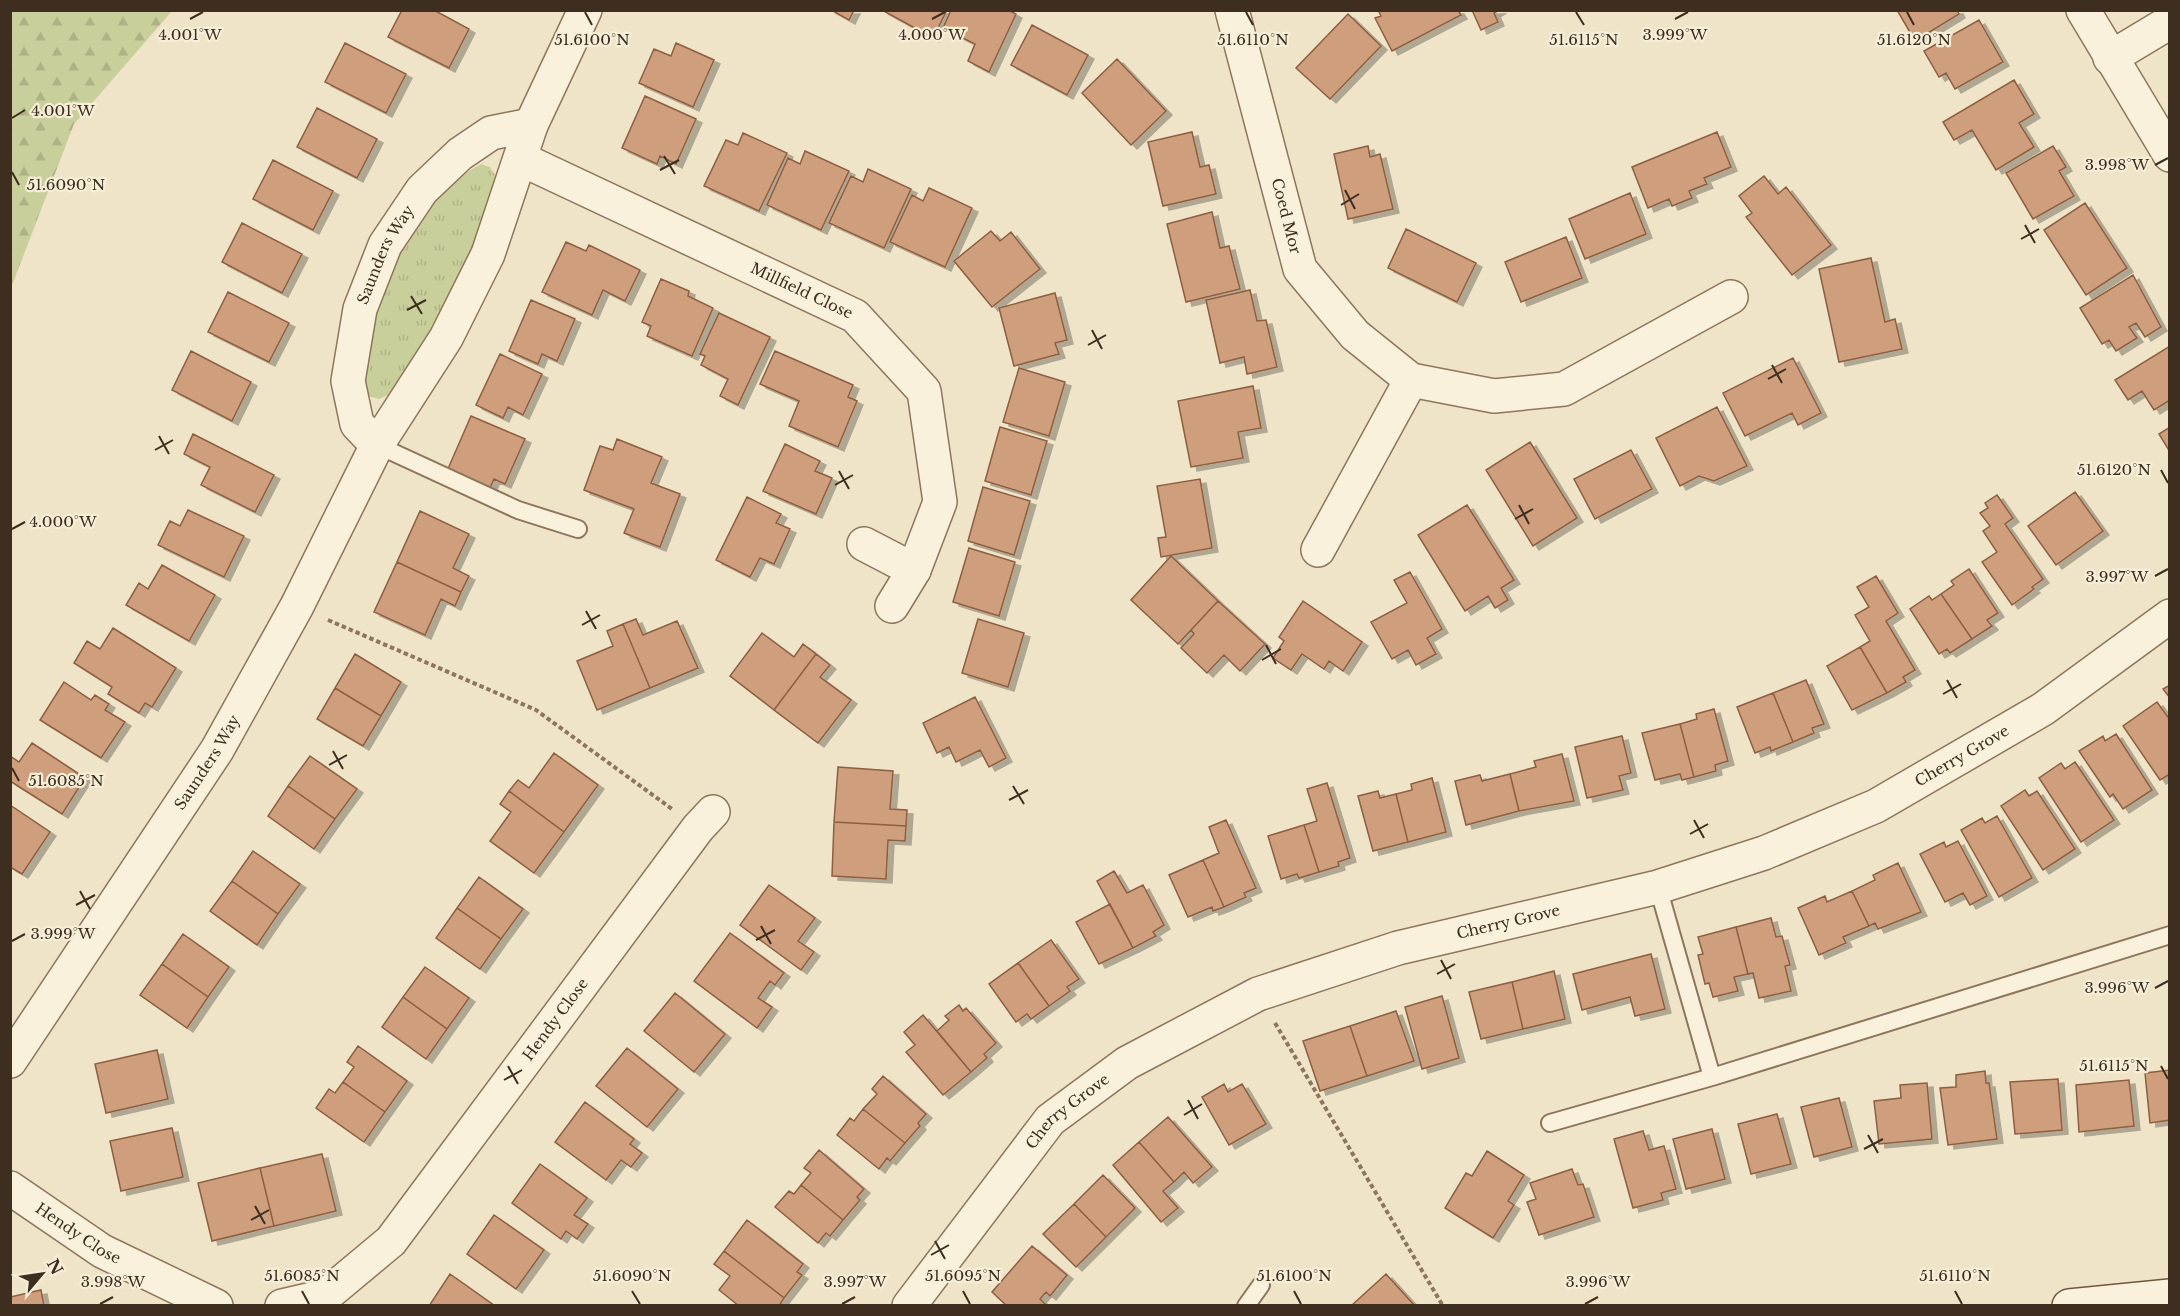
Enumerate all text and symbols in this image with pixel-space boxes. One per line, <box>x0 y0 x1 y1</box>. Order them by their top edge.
text: 4.001°W <box>158 25 222 44</box>
text: 4.000°W <box>898 25 966 44</box>
text: 3.999°W <box>1643 25 1708 44</box>
text: 51.6100°N <box>554 30 630 49</box>
text: 51.6110°N <box>1217 30 1289 49</box>
text: 51.6115°N <box>1549 30 1619 49</box>
text: 51.6120°N <box>1877 30 1951 49</box>
text: 4.001°W <box>31 101 95 120</box>
text: 3.998°W <box>2085 155 2150 174</box>
text: 51.6090°N <box>27 175 105 194</box>
street label: Coed Mor <box>1268 176 1306 257</box>
street label: Saunders Way <box>353 201 418 307</box>
street label: Millfield Close <box>747 258 856 323</box>
text: 51.6120°N <box>2077 460 2151 479</box>
text: 4.000°W <box>29 512 97 531</box>
text: 3.997°W <box>2086 567 2149 586</box>
street label: Saunders Way <box>170 711 244 813</box>
street label: Cherry Grove <box>1911 721 2012 790</box>
text: 51.6085°N <box>28 771 104 790</box>
street label: Cherry Grove <box>1455 900 1562 943</box>
text: 3.999°W <box>31 924 96 943</box>
street label: Hendy Close <box>518 974 592 1064</box>
text: 3.996°W <box>2085 978 2150 997</box>
text: 51.6115°N <box>2079 1056 2149 1075</box>
street label: Cherry Grove <box>1021 1069 1113 1153</box>
street label: Hendy Close <box>32 1198 124 1268</box>
north arrow <box>12 1244 72 1304</box>
text: N <box>43 1255 68 1278</box>
text: 51.6085°N <box>264 1266 340 1285</box>
text: 51.6090°N <box>593 1266 671 1285</box>
text: 51.6095°N <box>925 1266 1001 1285</box>
text: 51.6100°N <box>1256 1266 1332 1285</box>
text: 51.6110°N <box>1919 1266 1991 1285</box>
text: 3.998°W <box>81 1272 146 1291</box>
text: 3.997°W <box>824 1272 887 1291</box>
text: 3.996°W <box>1566 1272 1631 1291</box>

